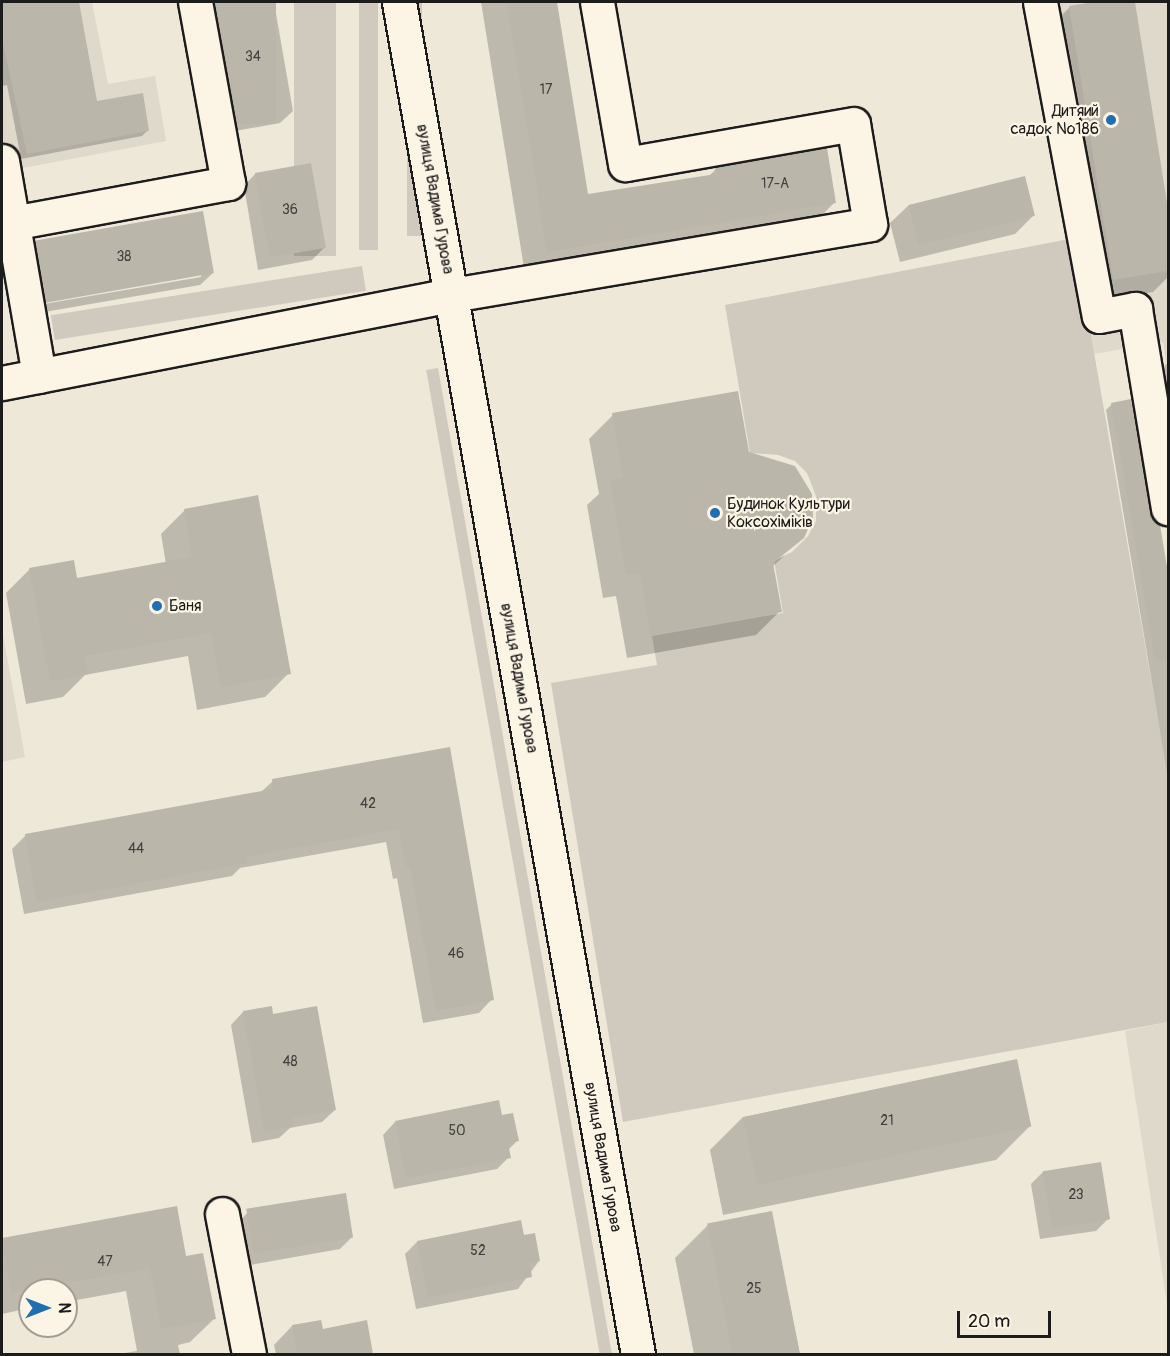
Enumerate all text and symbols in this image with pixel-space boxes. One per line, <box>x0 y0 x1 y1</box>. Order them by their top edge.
house number: 34 <box>245 49 261 65</box>
house number: 17 <box>540 82 552 98</box>
place label: Дитяий садок №186 <box>1010 101 1099 139</box>
marker: Дитяий садок №186 <box>1104 113 1118 127</box>
street label: вулиця Вадима Гурова <box>412 123 458 275</box>
house number: 17-А <box>761 176 789 192</box>
house number: 36 <box>282 202 298 218</box>
house number: 38 <box>117 249 131 265</box>
place label: Будинок Культури Коксохіміків <box>727 494 850 532</box>
marker: Будинок Культури Коксохіміків <box>708 506 722 520</box>
place label: Баня <box>169 596 202 616</box>
marker: Баня <box>150 599 164 613</box>
street label: вулиця Вадима Гурова <box>496 602 542 754</box>
house number: 42 <box>360 796 376 812</box>
house number: 44 <box>128 841 144 857</box>
house number: 46 <box>448 946 464 962</box>
house number: 48 <box>282 1054 298 1070</box>
street label: вулиця Вадима Гурова <box>580 1081 626 1233</box>
house number: 21 <box>880 1113 894 1129</box>
house number: 50 <box>448 1123 466 1139</box>
house number: 23 <box>1068 1187 1084 1203</box>
house number: 52 <box>470 1243 486 1259</box>
house number: 47 <box>97 1254 113 1270</box>
north arrow <box>18 1278 78 1338</box>
house number: 25 <box>746 1281 762 1297</box>
scale bar <box>960 1299 1054 1337</box>
text: N <box>54 1303 74 1313</box>
text: 20 m <box>968 1310 1010 1333</box>

